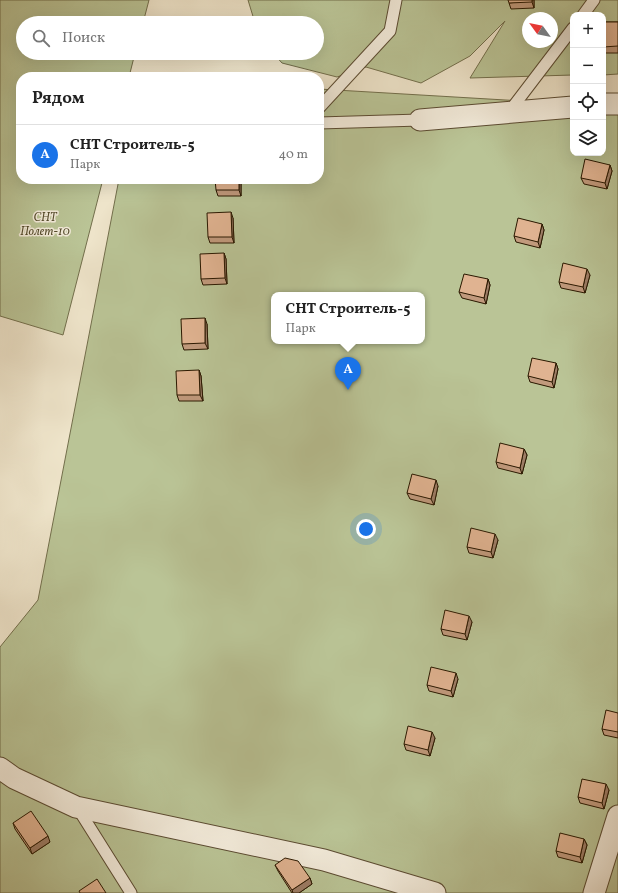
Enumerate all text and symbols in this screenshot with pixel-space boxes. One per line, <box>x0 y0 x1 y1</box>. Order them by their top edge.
north arrow <box>522 12 558 48</box>
map controls <box>570 12 606 156</box>
button: + <box>570 12 606 48</box>
search box <box>16 16 324 60</box>
icon: search <box>30 27 52 49</box>
text: Поиск <box>62 28 105 49</box>
button: − <box>570 48 606 84</box>
button: locate <box>570 84 606 120</box>
text: Рядом <box>32 87 85 110</box>
button: layers <box>570 120 606 156</box>
text: СНТ Строитель-5 <box>70 135 195 156</box>
text: A <box>40 146 50 164</box>
text: 40 m <box>279 146 308 164</box>
text: Парк <box>70 156 100 174</box>
park label: СНТ Полет-10 <box>20 210 70 240</box>
popup <box>271 292 425 344</box>
text: СНТ Строитель-5 <box>286 299 410 320</box>
text: Парк <box>286 320 316 338</box>
pin: A <box>335 357 361 390</box>
your location <box>356 519 376 539</box>

